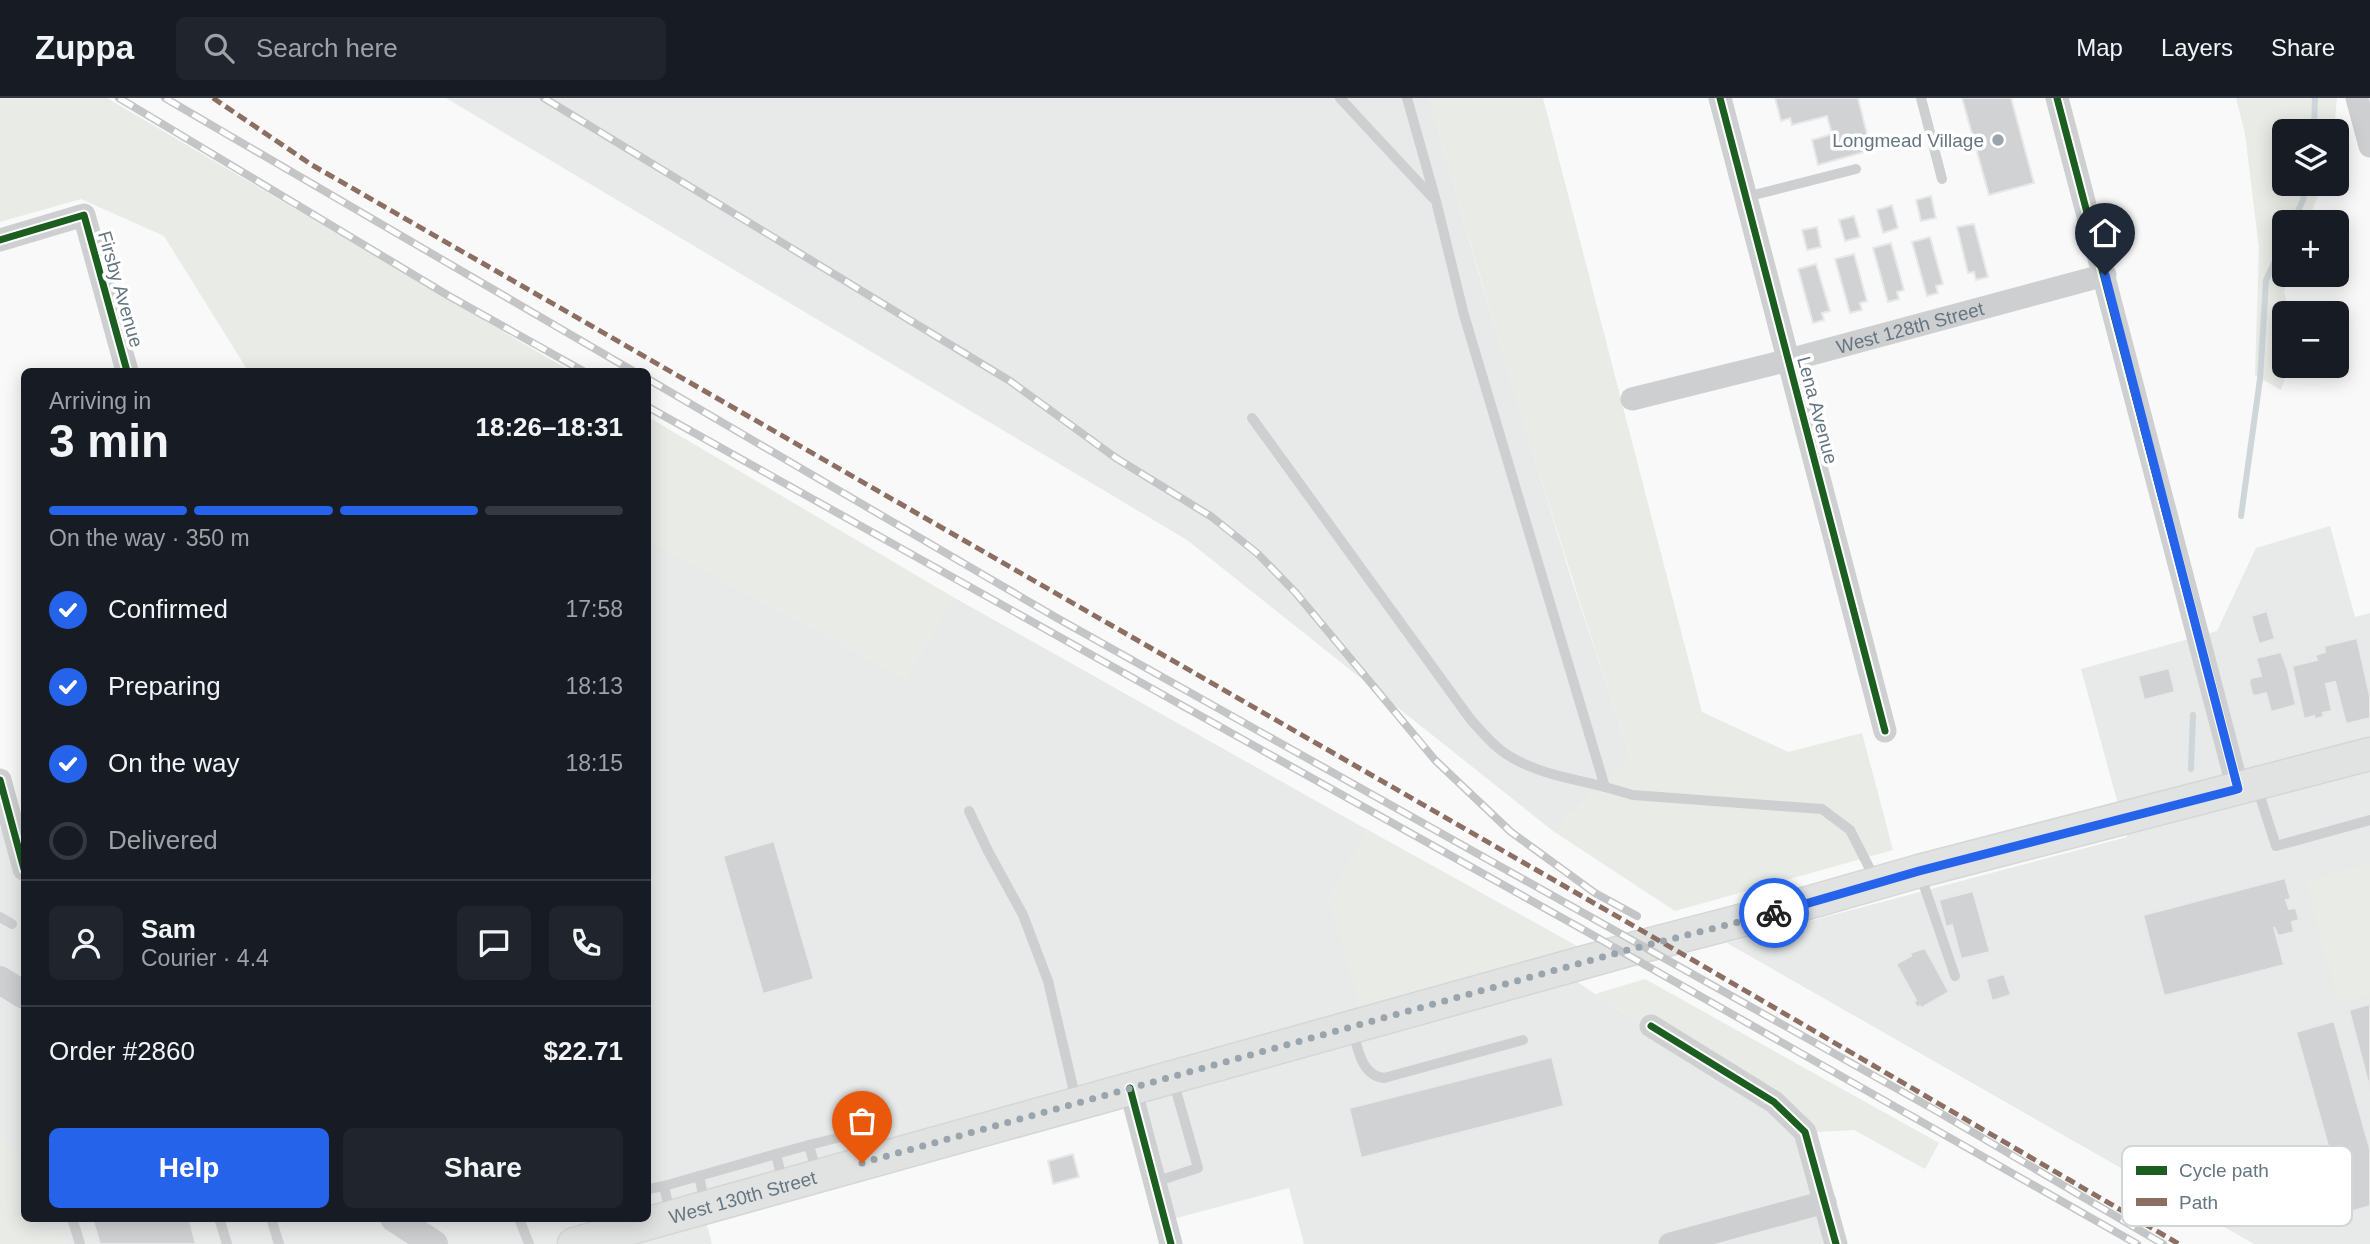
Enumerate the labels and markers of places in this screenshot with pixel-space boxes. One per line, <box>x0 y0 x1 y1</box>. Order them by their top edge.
place label: Longmead Village <box>1832 130 1984 151</box>
marker: Longmead Village <box>1990 132 2006 148</box>
pin <box>2075 203 2135 275</box>
pin <box>832 1091 892 1163</box>

